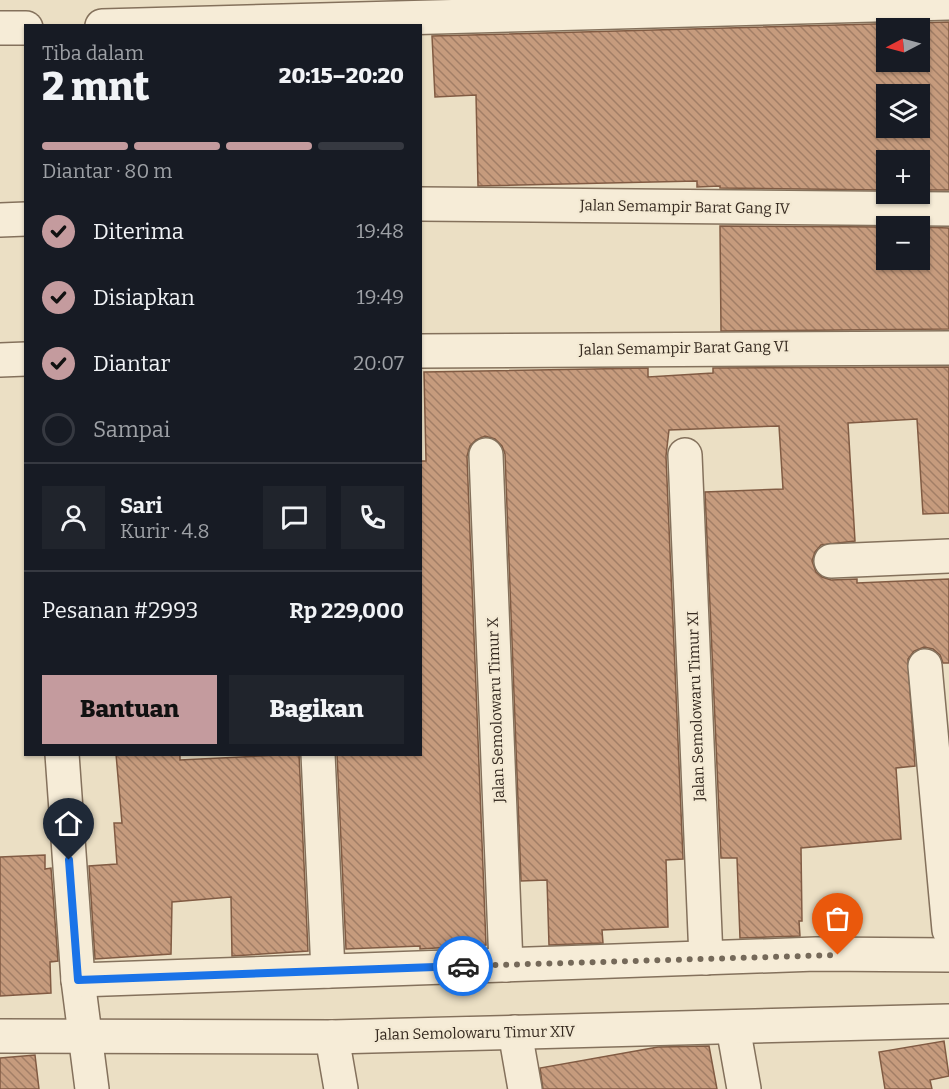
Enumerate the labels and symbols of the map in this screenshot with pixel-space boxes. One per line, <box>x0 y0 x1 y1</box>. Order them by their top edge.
north arrow <box>876 18 930 72</box>
street label: Jalan Semampir Barat Gang IV <box>579 196 791 218</box>
street label: Jalan Semampir Barat Gang VI <box>578 337 789 359</box>
street label: Jalan Semolowaru Timur XI <box>684 611 708 802</box>
street label: Jalan Semolowaru Timur X <box>484 616 508 804</box>
pin <box>43 798 94 860</box>
pin <box>812 893 863 955</box>
courier <box>433 936 493 996</box>
street label: Jalan Semolowaru Timur XIV <box>374 1022 576 1044</box>

